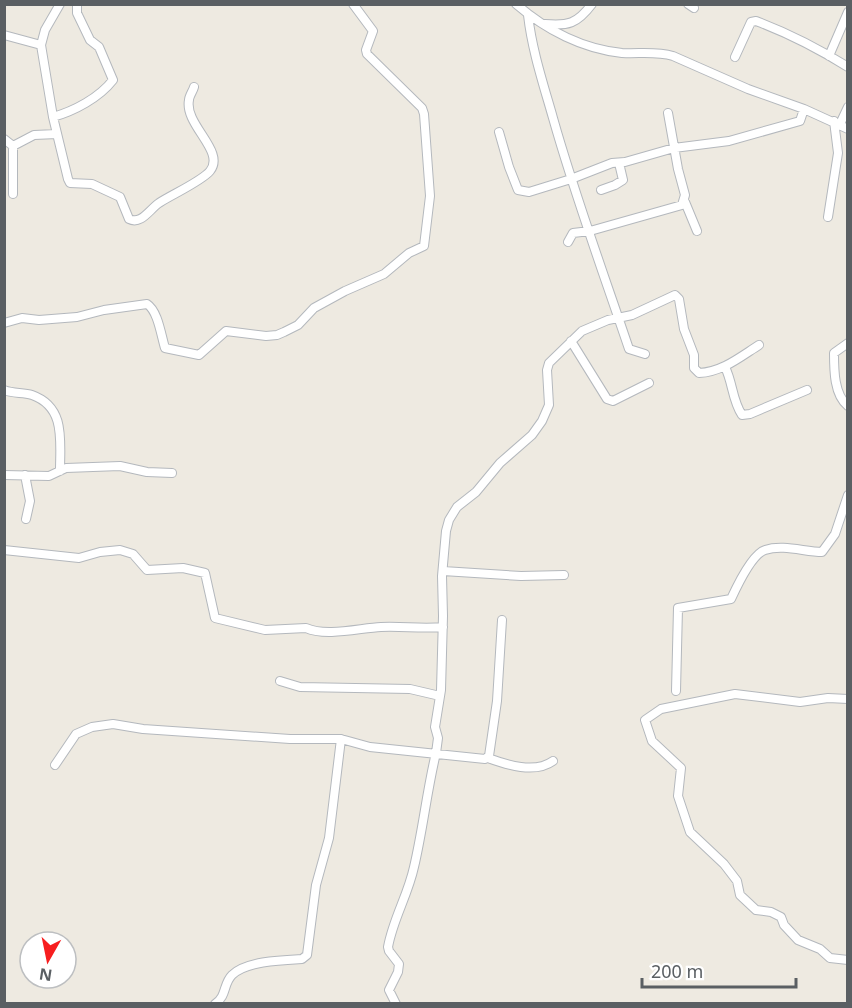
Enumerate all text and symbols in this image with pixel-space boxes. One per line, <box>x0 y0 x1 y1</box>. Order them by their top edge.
north arrow <box>18 930 78 990</box>
scale bar <box>642 951 796 989</box>
text: 200 m <box>651 959 703 983</box>
text: N <box>38 963 54 987</box>

